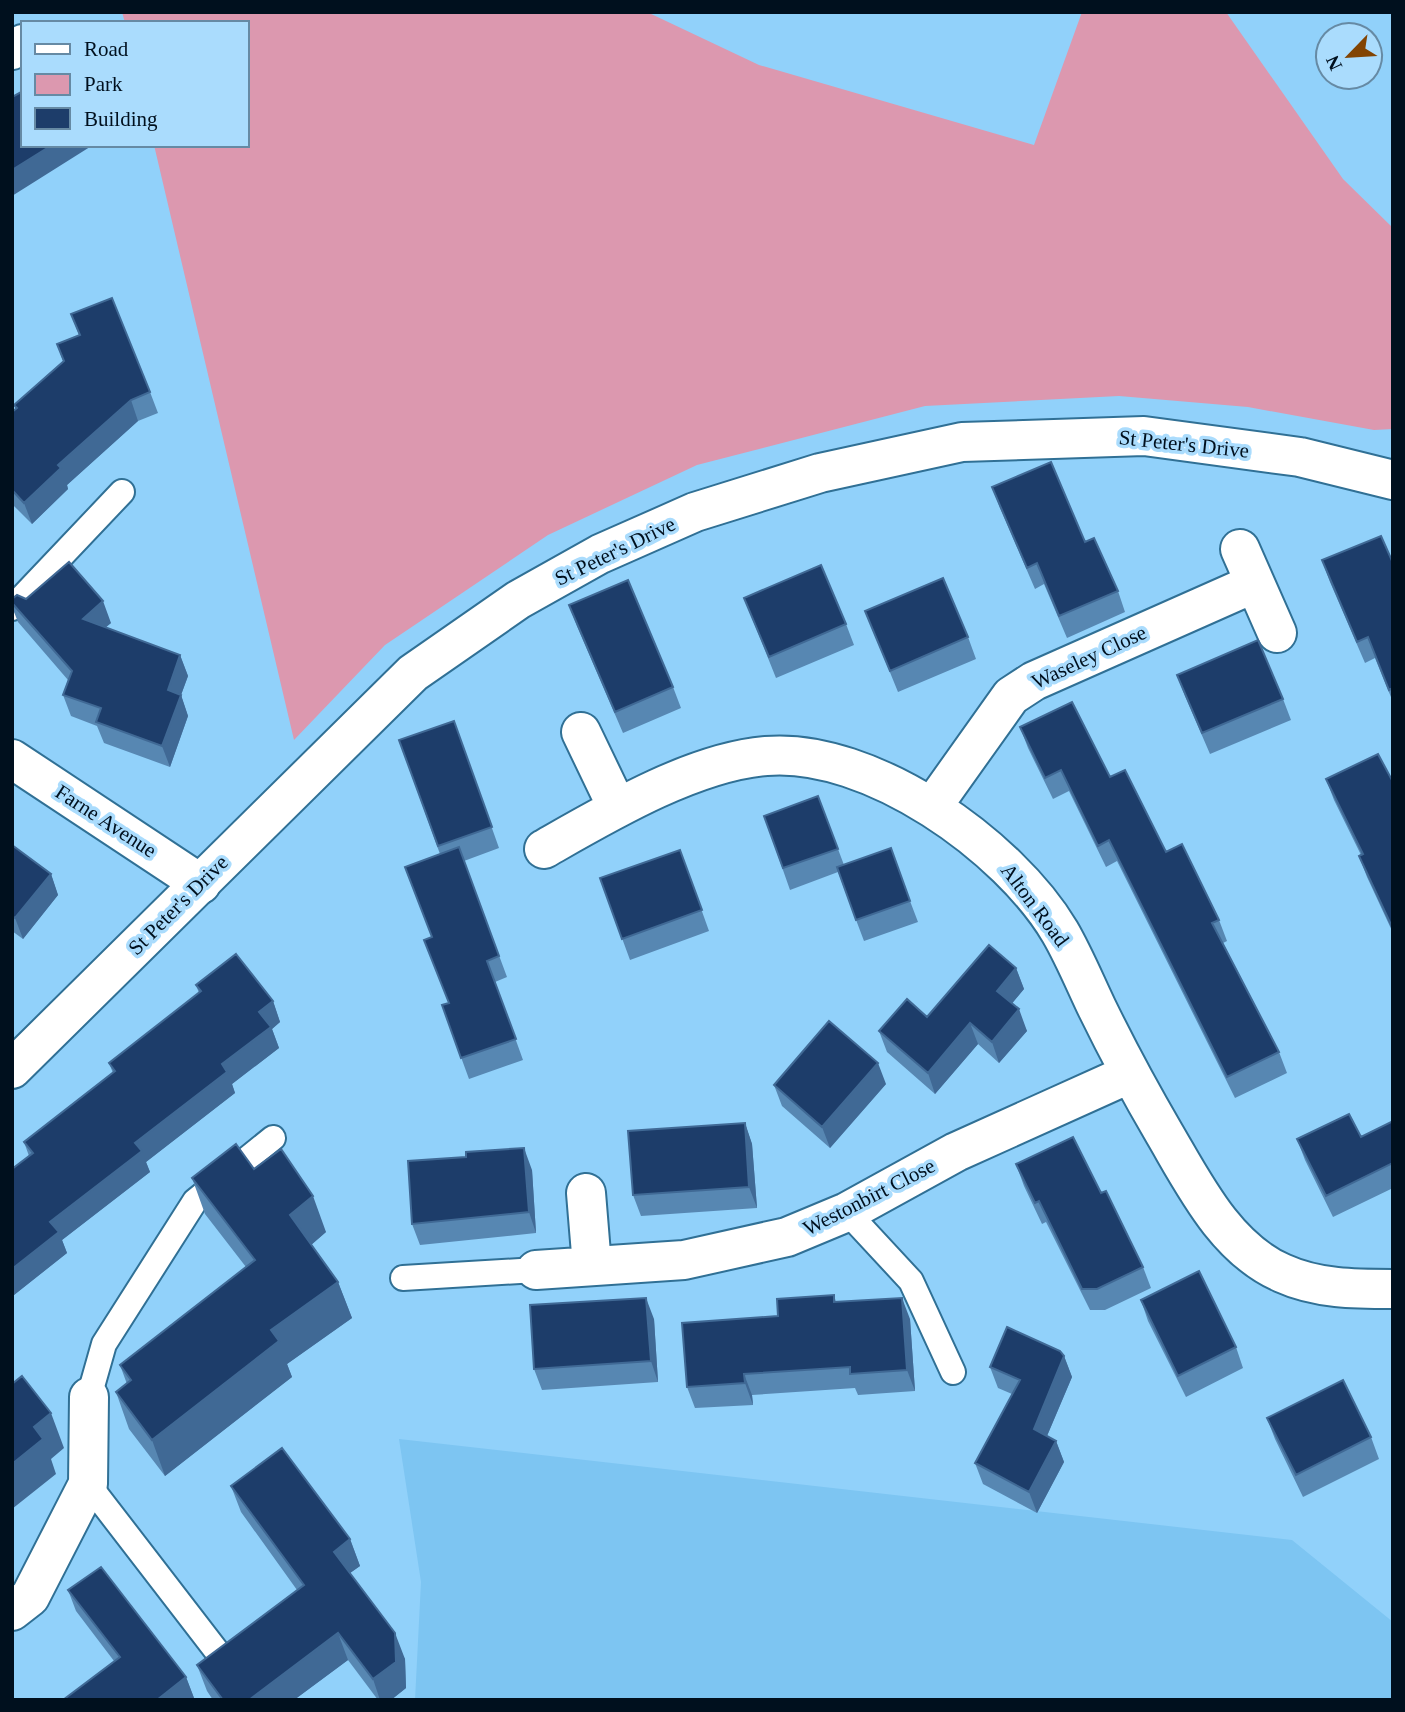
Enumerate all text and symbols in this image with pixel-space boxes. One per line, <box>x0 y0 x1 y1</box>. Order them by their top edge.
legend <box>21 21 248 147</box>
north arrow <box>1314 21 1384 91</box>
text: Road <box>84 37 129 61</box>
text: N <box>1322 52 1346 74</box>
text: Park <box>84 72 123 96</box>
text: Building <box>84 107 158 131</box>
street label: St Peter's Drive <box>1118 425 1250 463</box>
street label: St Peter's Drive <box>551 512 679 590</box>
street label: Waseley Close <box>1028 620 1150 694</box>
street label: Farne Avenue <box>51 779 161 863</box>
street label: St Peter's Drive <box>123 850 233 960</box>
street label: Alton Road <box>996 859 1074 952</box>
street label: Westonbirt Close <box>799 1153 939 1241</box>

